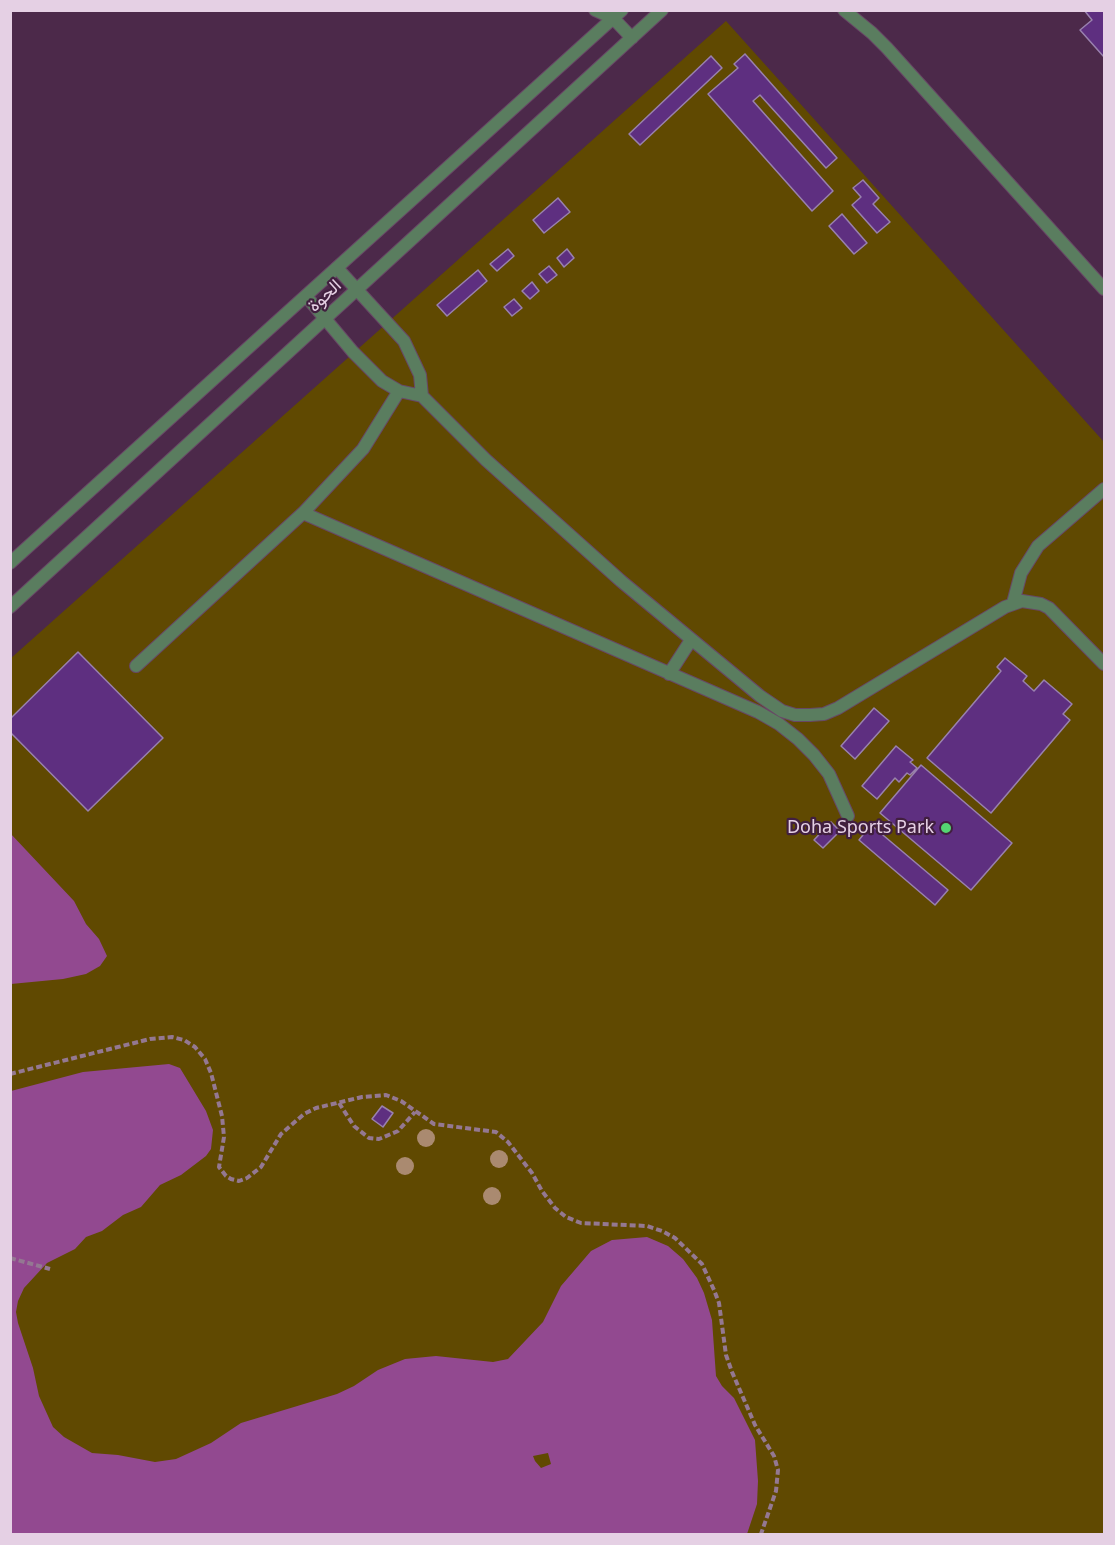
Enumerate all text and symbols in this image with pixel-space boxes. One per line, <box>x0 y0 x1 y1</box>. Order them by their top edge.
street label: الحوة <box>304 275 346 317</box>
place label: Doha Sports Park <box>787 817 934 839</box>
marker: Doha Sports Park <box>939 821 953 835</box>

